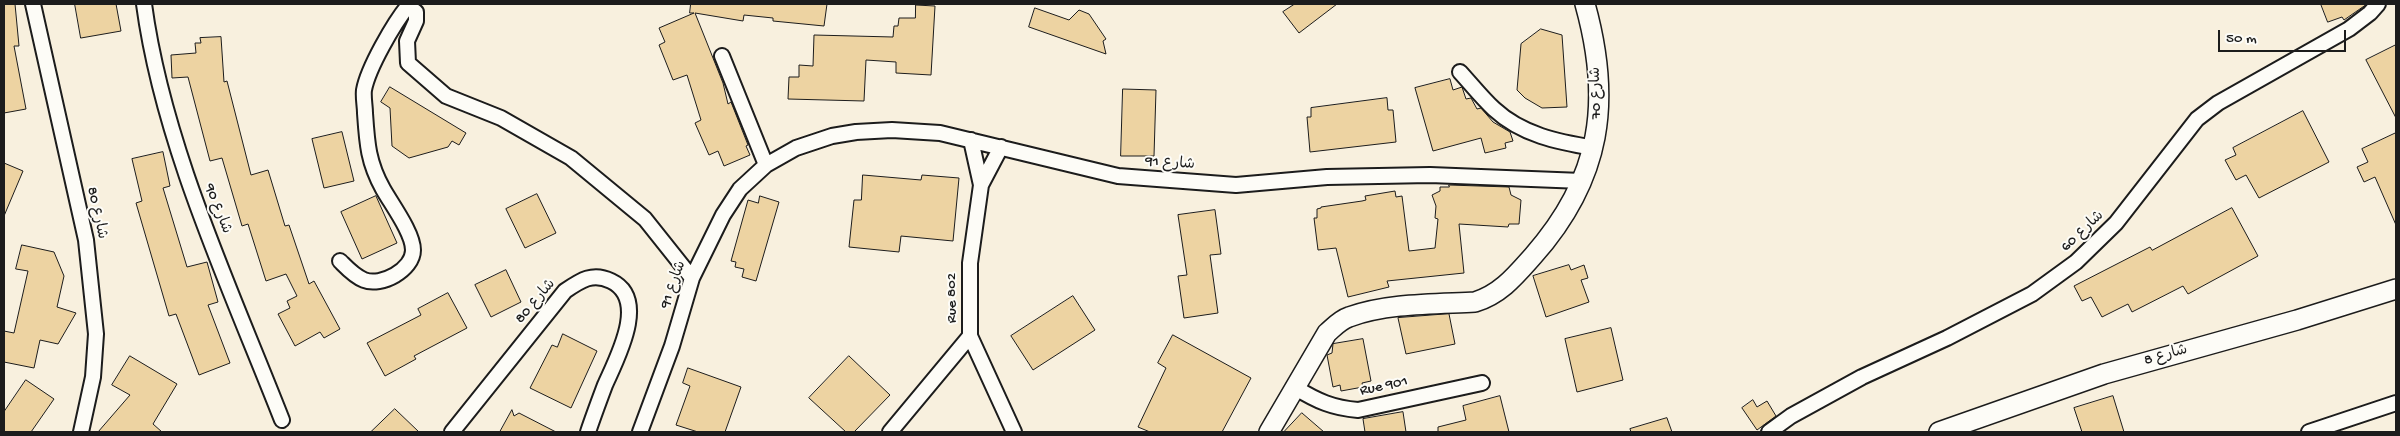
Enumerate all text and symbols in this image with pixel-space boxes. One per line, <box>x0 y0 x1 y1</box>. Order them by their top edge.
scale bar <box>2220 20 2348 52</box>
text: 50 m <box>2226 30 2257 48</box>
street label: شارع 70 <box>1588 67 1606 119</box>
street label: شارع 91 <box>1145 153 1195 175</box>
street label: شارع 90 <box>199 181 235 237</box>
street label: شارع 80 <box>82 185 110 241</box>
street label: شارع 60 <box>2058 208 2108 256</box>
street label: شارع 91 <box>657 259 691 311</box>
street label: Rue 802 <box>944 273 962 323</box>
street label: شارع 80 <box>512 276 560 328</box>
street label: شارع 8 <box>2142 342 2190 370</box>
street label: Rue 901 <box>1359 373 1409 401</box>

